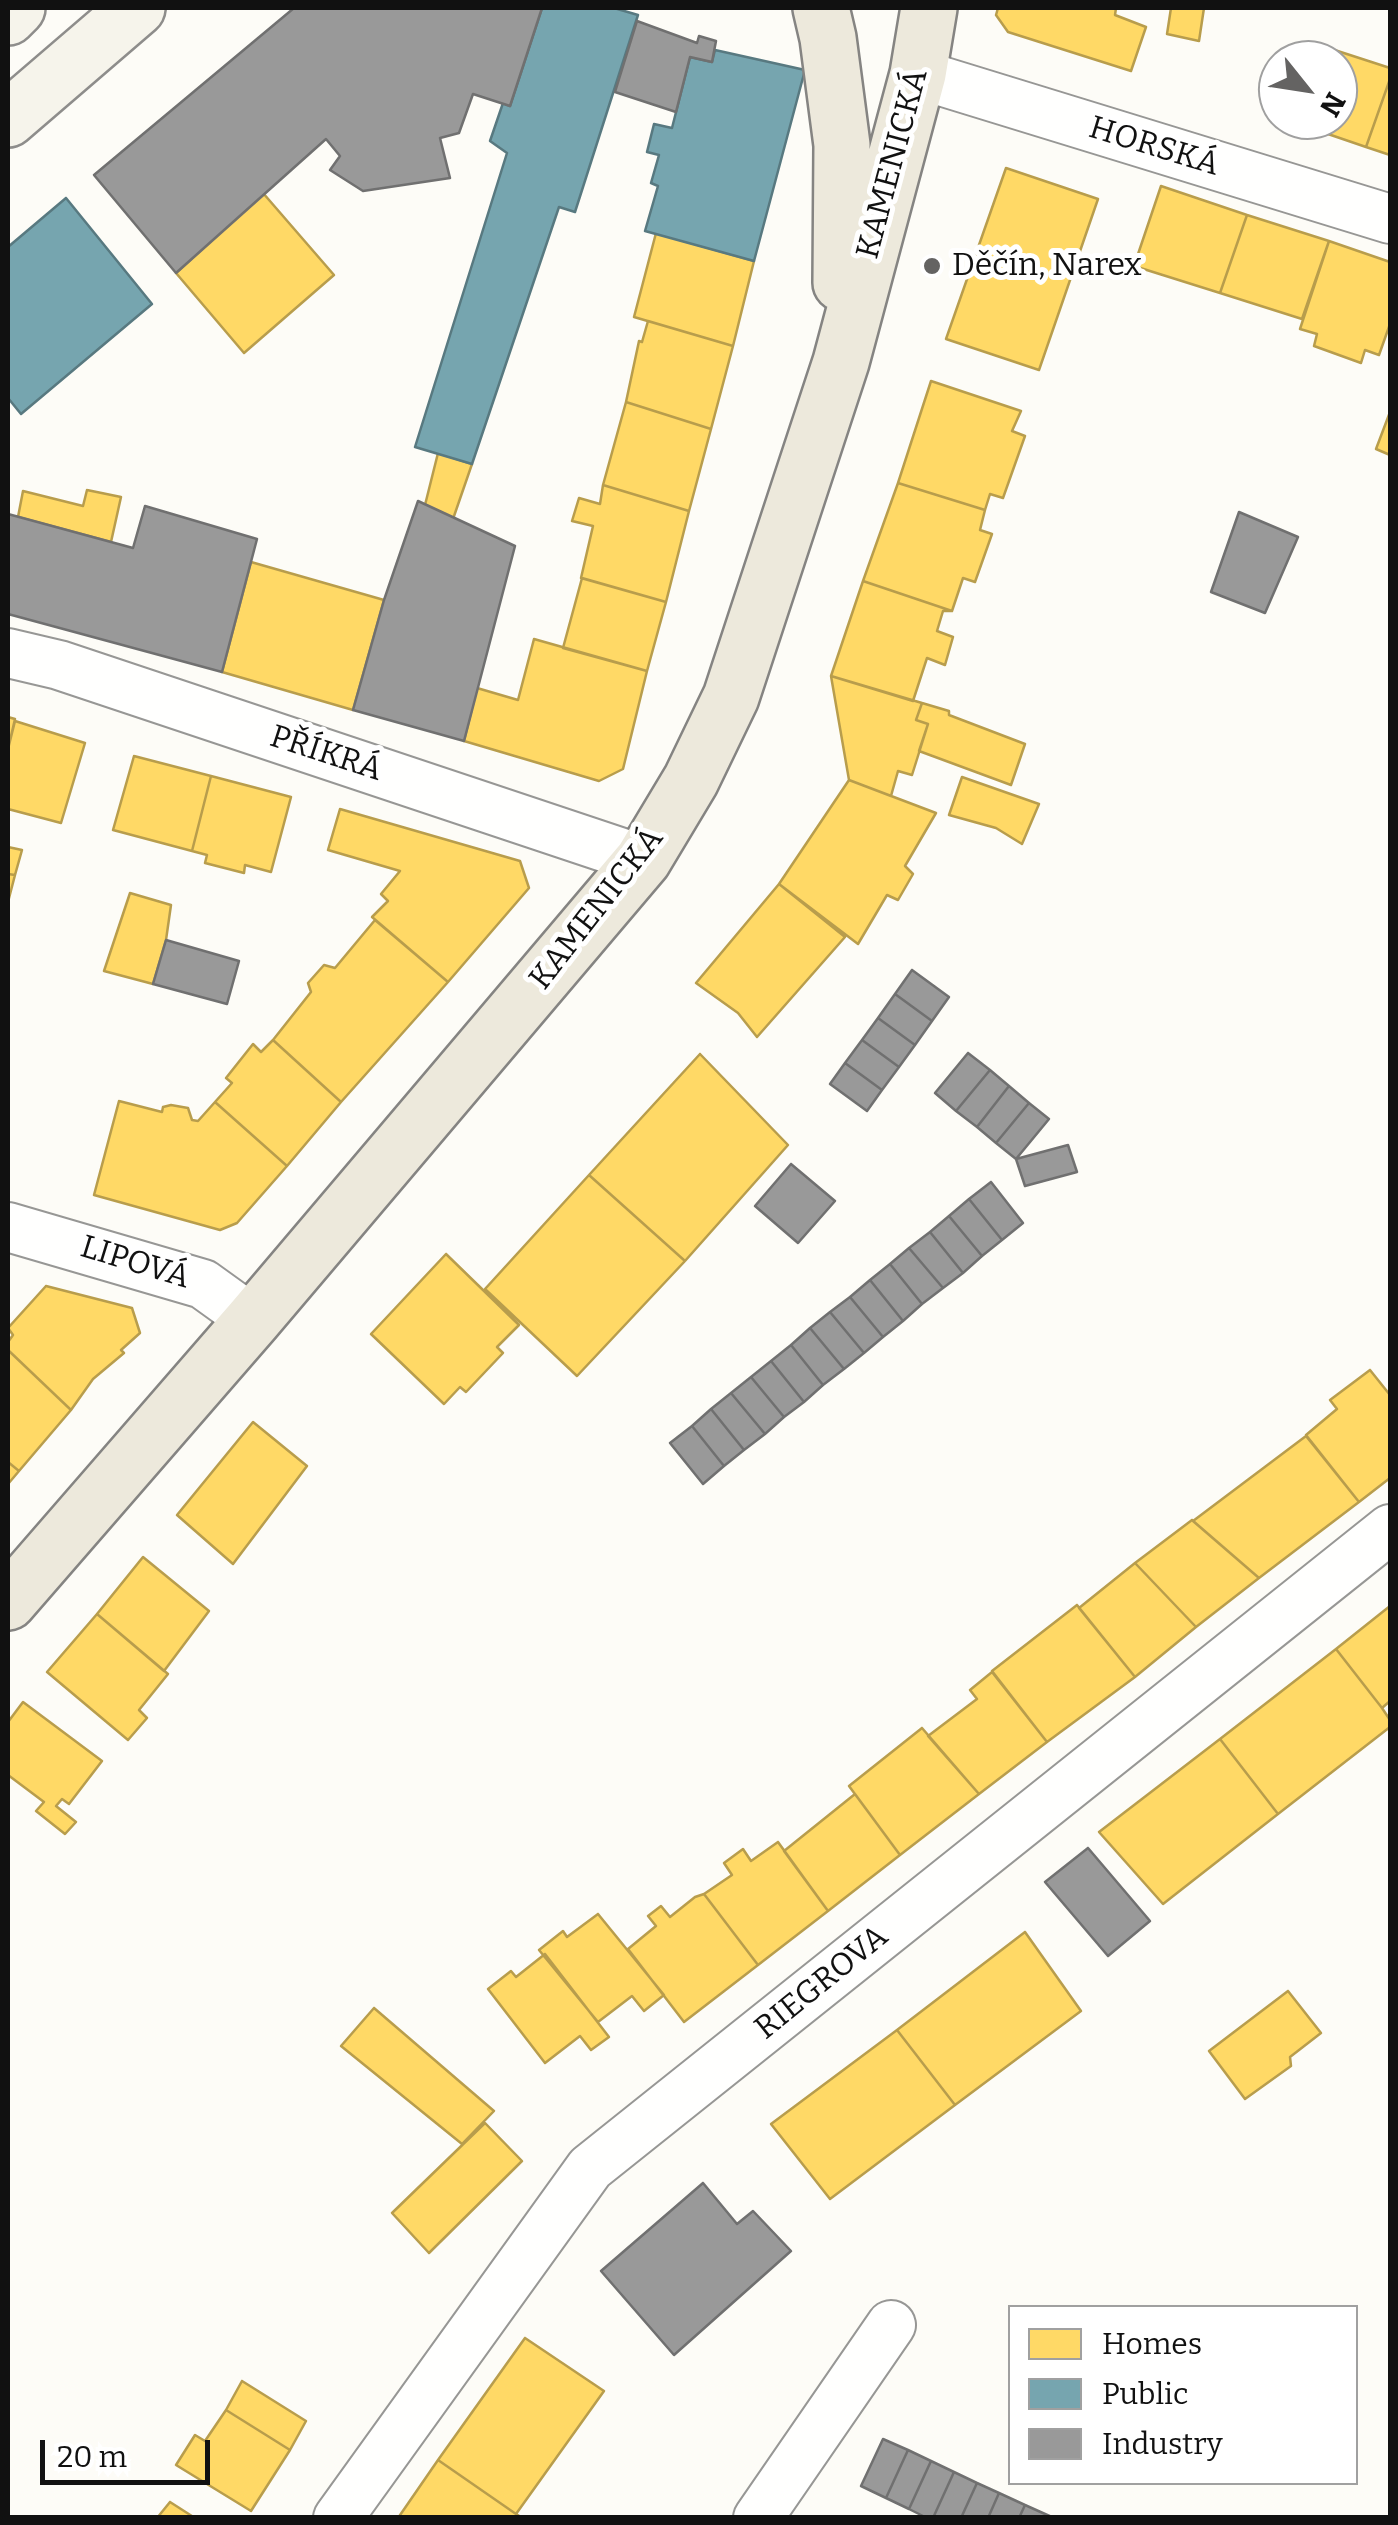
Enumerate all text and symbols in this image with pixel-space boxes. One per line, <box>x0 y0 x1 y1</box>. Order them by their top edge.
north arrow <box>1258 40 1358 140</box>
street label: KAMENICKÁ <box>849 65 937 263</box>
text: N <box>1313 87 1352 122</box>
street label: HORSKÁ <box>1084 109 1224 185</box>
place label: Děčín, Narex <box>952 247 1142 285</box>
marker: Děčín, Narex <box>921 255 943 277</box>
street label: PŘÍKRÁ <box>265 718 387 790</box>
street label: KAMENICKÁ <box>522 821 672 997</box>
street label: LIPOVÁ <box>76 1228 194 1298</box>
street label: RIEGROVA <box>748 1918 896 2048</box>
legend <box>1008 2305 1358 2485</box>
text: Homes <box>1102 2326 1202 2362</box>
text: Public <box>1102 2376 1188 2412</box>
scale bar <box>45 2420 215 2482</box>
text: Industry <box>1102 2426 1223 2462</box>
text: 20 m <box>57 2439 127 2475</box>

